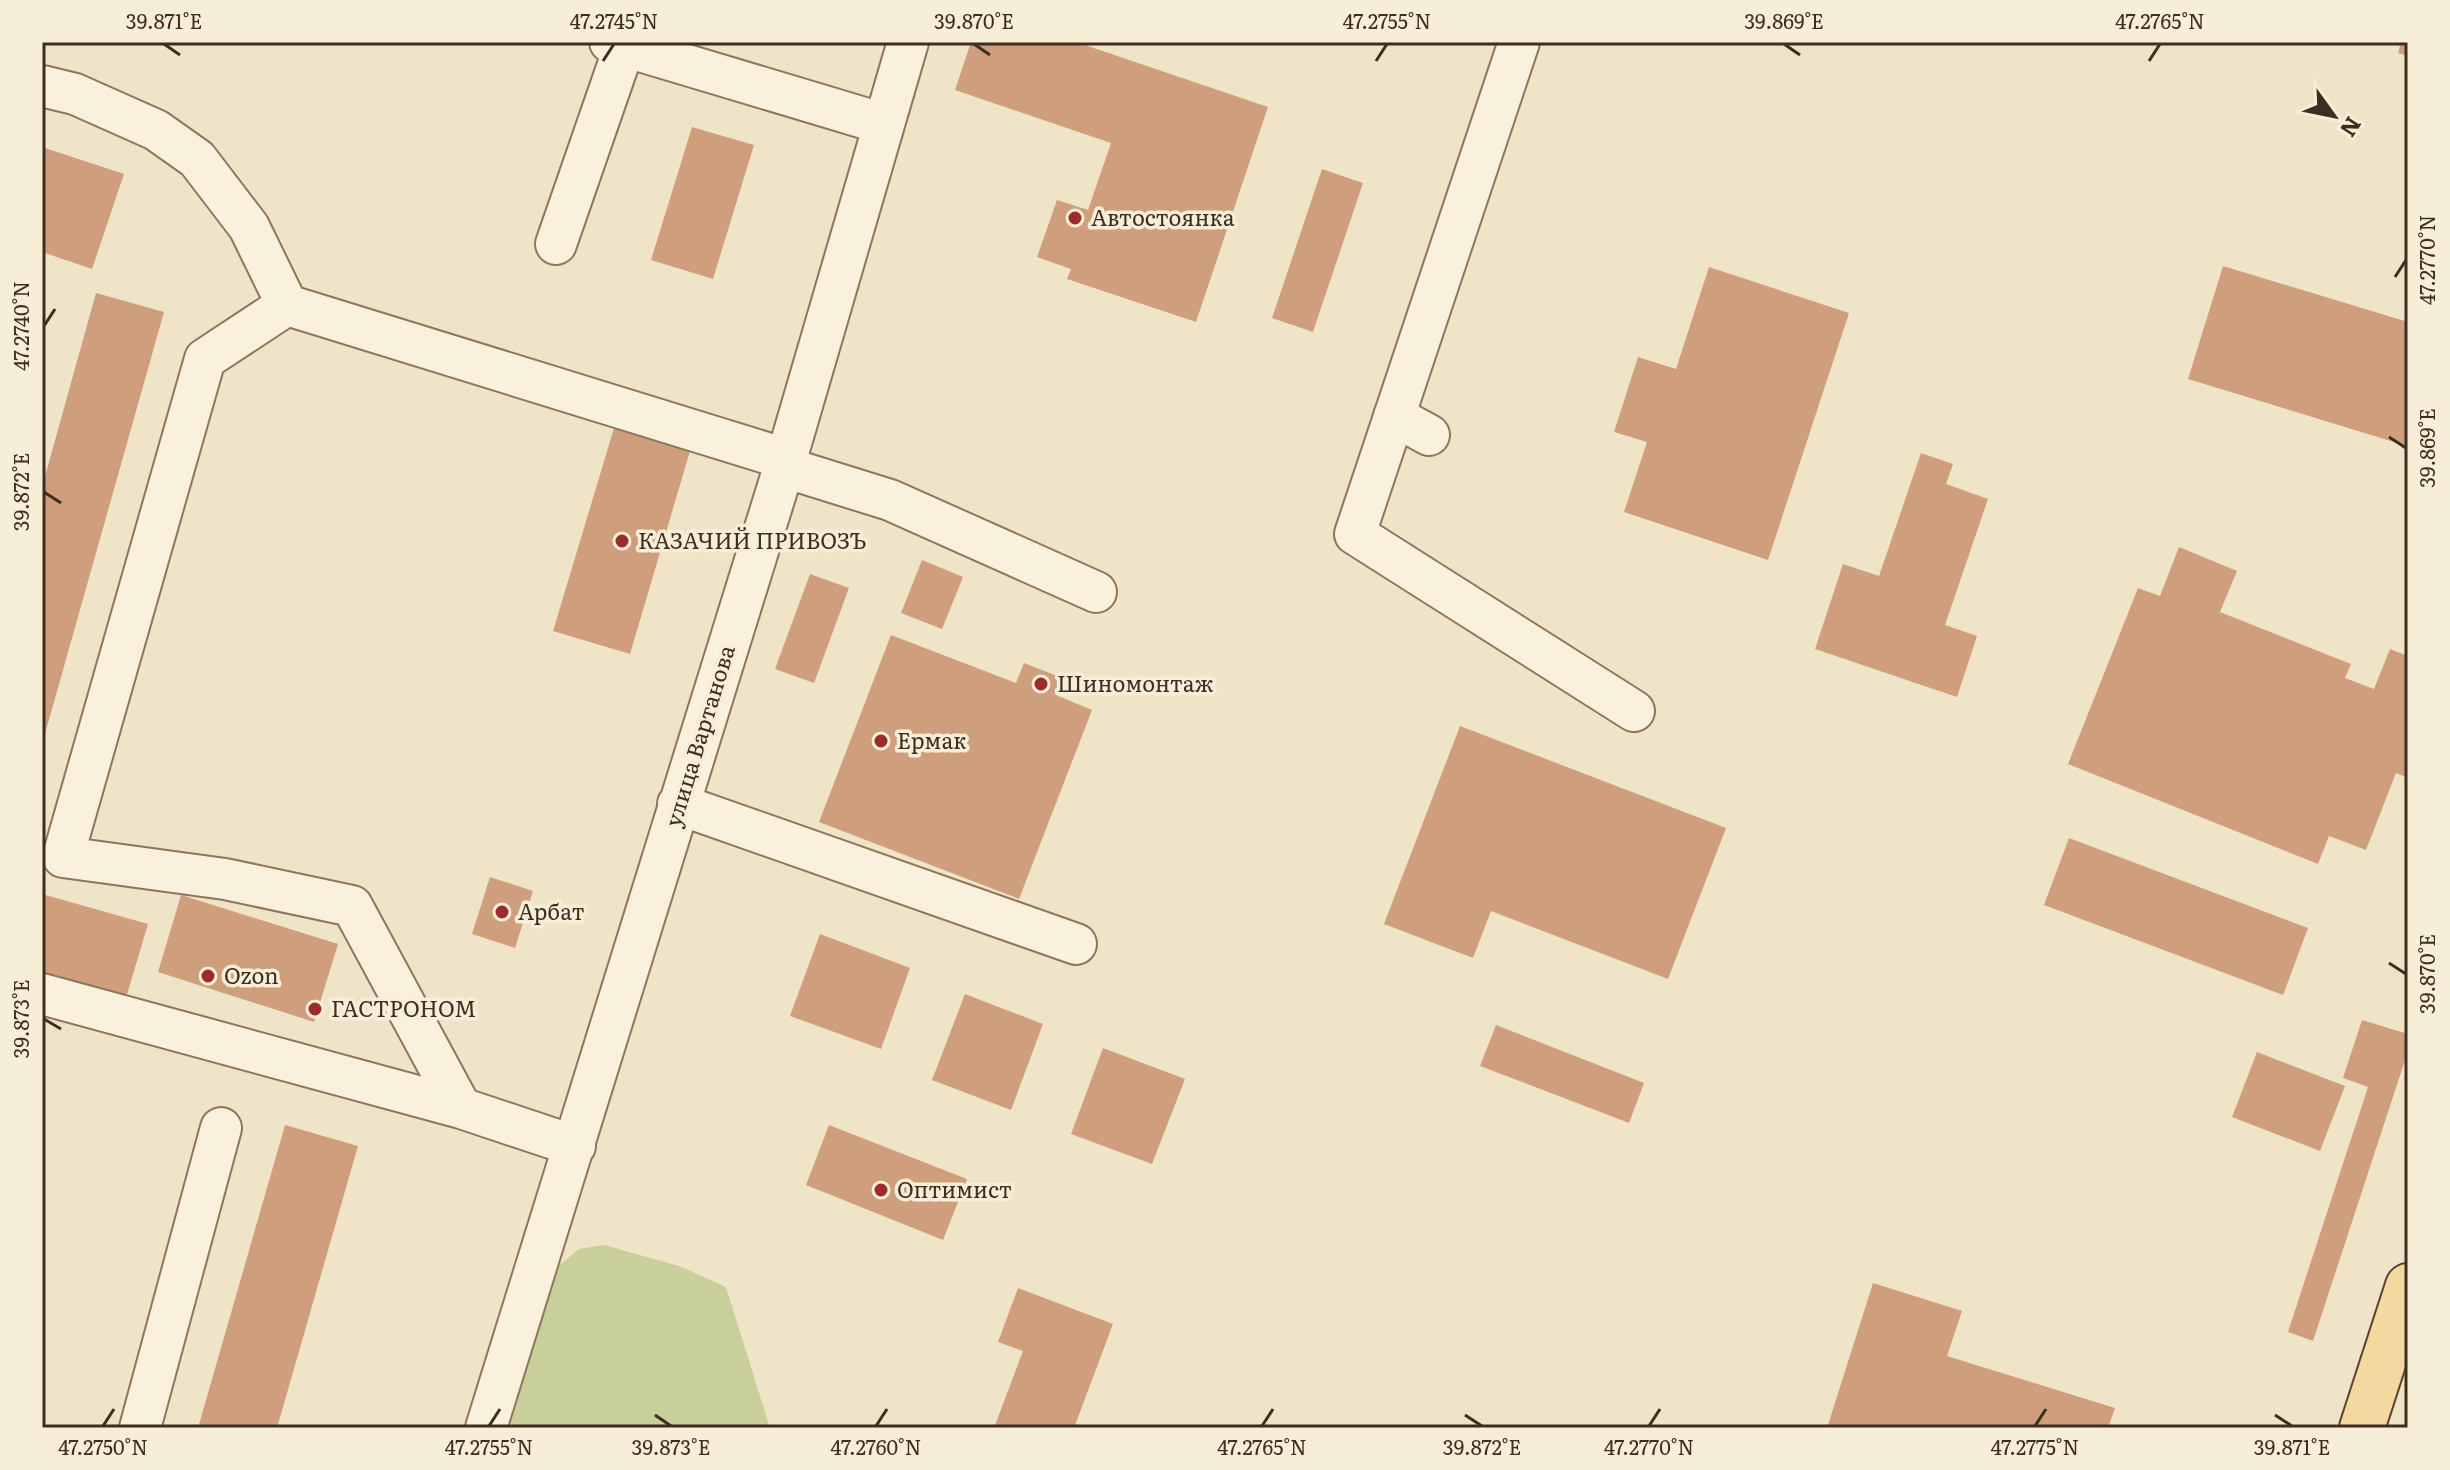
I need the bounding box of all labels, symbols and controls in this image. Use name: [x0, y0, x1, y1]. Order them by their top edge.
text: 39.871°E: [126, 5, 202, 35]
text: 47.2745°N: [570, 5, 658, 35]
text: 39.870°E: [934, 5, 1014, 35]
text: 47.2755°N: [1343, 5, 1431, 35]
text: 39.869°E: [1744, 5, 1824, 35]
text: 47.2765°N: [2115, 5, 2205, 35]
north arrow: [2294, 76, 2374, 156]
text: N: [2333, 111, 2371, 144]
place label: Автостоянка: [1091, 200, 1235, 233]
marker: Автостоянка: [1066, 209, 1084, 227]
text: 47.2770°N: [2411, 215, 2441, 305]
text: 47.2740°N: [5, 281, 35, 371]
text: 39.869°E: [2411, 408, 2441, 488]
text: 39.872°E: [5, 453, 35, 531]
place label: КАЗАЧИЙ ПРИВОЗЪ: [638, 523, 866, 556]
marker: КАЗАЧИЙ ПРИВОЗЪ: [613, 532, 631, 550]
street label: улица Вартанова: [655, 640, 742, 831]
place label: Шиномонтаж: [1057, 666, 1214, 699]
marker: Шиномонтаж: [1032, 675, 1050, 693]
place label: Ермак: [897, 723, 966, 756]
marker: Ермак: [872, 732, 890, 750]
place label: Арбат: [518, 894, 585, 927]
marker: Арбат: [493, 903, 511, 921]
text: 39.870°E: [2411, 934, 2441, 1014]
place label: Ozon: [224, 958, 279, 991]
marker: Ozon: [199, 967, 217, 985]
text: 39.873°E: [5, 980, 35, 1058]
place label: ГАСТРОНОМ: [331, 991, 476, 1024]
marker: ГАСТРОНОМ: [306, 1000, 324, 1018]
place label: Оптимист: [897, 1172, 1012, 1205]
marker: Оптимист: [872, 1181, 890, 1199]
text: 47.2750°N: [58, 1431, 148, 1461]
text: 47.2755°N: [445, 1431, 533, 1461]
text: 39.873°E: [632, 1431, 710, 1461]
text: 47.2760°N: [831, 1431, 921, 1461]
text: 47.2765°N: [1217, 1431, 1307, 1461]
text: 39.872°E: [1443, 1431, 1521, 1461]
text: 47.2770°N: [1604, 1431, 1694, 1461]
text: 47.2775°N: [1991, 1431, 2079, 1461]
text: 39.871°E: [2254, 1431, 2330, 1461]

